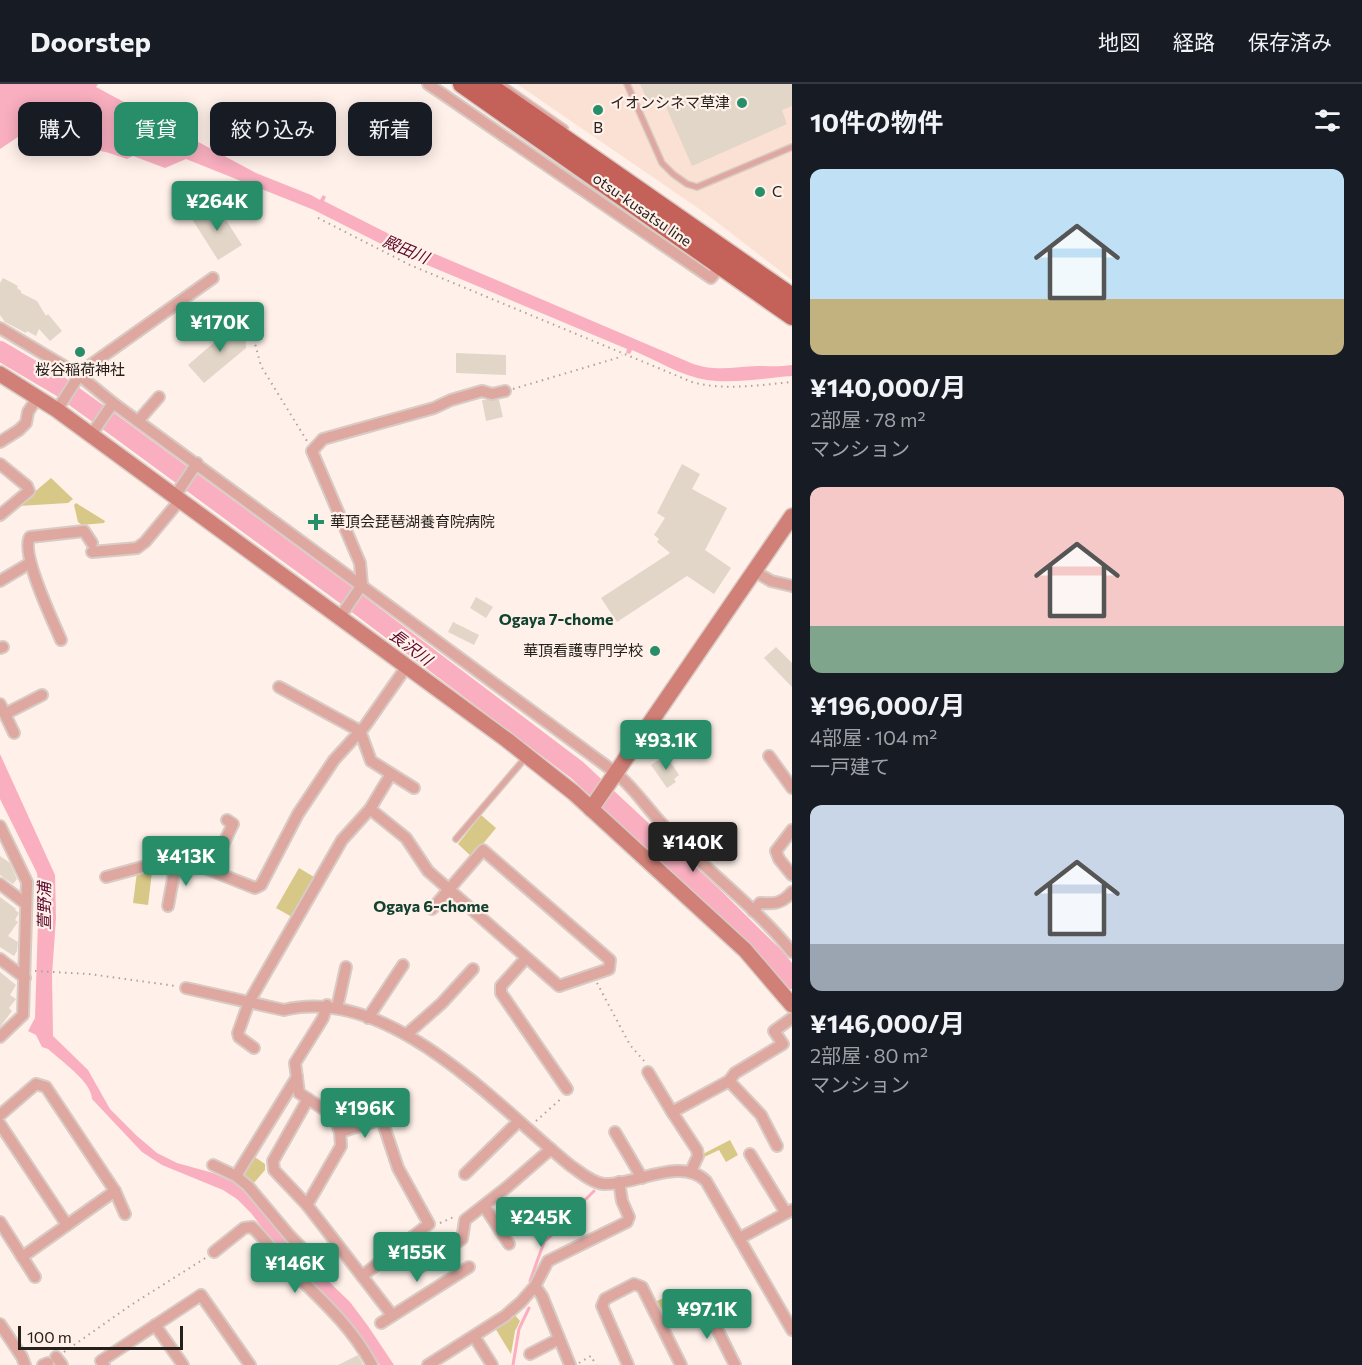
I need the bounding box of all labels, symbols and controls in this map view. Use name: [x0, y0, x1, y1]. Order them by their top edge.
text: Doorstep: [30, 24, 151, 58]
text: 地図: [1098, 29, 1140, 54]
text: 経路: [1173, 29, 1215, 54]
text: 保存済み: [1248, 29, 1332, 54]
place label: イオンシネマ草津: [610, 93, 730, 111]
marker: イオンシネマ草津: [735, 96, 749, 110]
chip: 購入: [18, 102, 102, 156]
chip: 賃貸: [114, 102, 198, 156]
chip: 絞り込み: [210, 102, 336, 156]
chip: 新着: [348, 102, 432, 156]
marker: B: [591, 103, 605, 117]
icon: filters: [1311, 104, 1344, 137]
text: 10件の物件: [810, 106, 943, 137]
place label: B: [593, 118, 603, 136]
street label: otsu-kusatsu line: [590, 169, 695, 250]
pin: ¥264K: [175, 181, 259, 232]
place label: C: [772, 182, 782, 200]
marker: C: [753, 185, 767, 199]
text: ¥264K: [186, 188, 248, 212]
icon: home: [1023, 208, 1131, 316]
water label: 殿田川: [380, 230, 434, 267]
pin: ¥170K: [178, 302, 262, 353]
text: ¥170K: [190, 309, 250, 333]
marker: 桜谷稲荷神社: [73, 345, 87, 359]
place label: 桜谷稲荷神社: [35, 360, 125, 378]
text: ¥140,000/月: [810, 371, 967, 402]
text: 2部屋 · 78 m²: [810, 407, 925, 431]
text: マンション: [810, 436, 910, 460]
place label: 華頂会琵琶湖養育院病院: [330, 512, 495, 530]
marker: 華頂会琵琶湖養育院病院: [307, 513, 325, 531]
icon: home: [1023, 526, 1131, 634]
district label: Ogaya 7-chome: [499, 609, 613, 628]
water label: 長沢川: [386, 625, 438, 670]
place label: 華頂看護専門学校: [523, 641, 643, 659]
marker: 華頂看護専門学校: [648, 644, 662, 658]
text: ¥196,000/月: [810, 689, 965, 720]
pin: ¥93.1K: [617, 720, 715, 771]
text: 4部屋 · 104 m²: [810, 725, 937, 749]
text: ¥93.1K: [634, 727, 698, 751]
text: 一戸建て: [810, 754, 890, 778]
pin: ¥140K: [651, 822, 735, 873]
text: ¥140K: [662, 829, 724, 853]
pin: ¥413K: [144, 836, 228, 887]
text: ¥413K: [156, 843, 216, 867]
icon: home: [1023, 844, 1131, 952]
water label: 萱野浦: [34, 879, 53, 930]
district label: Ogaya 6-chome: [373, 896, 489, 915]
text: ¥146,000/月: [810, 1007, 965, 1038]
text: 2部屋 · 80 m²: [810, 1043, 928, 1067]
text: マンション: [810, 1072, 910, 1096]
pin: ¥196K: [323, 1088, 407, 1139]
text: ¥196K: [335, 1095, 395, 1119]
pin: ¥245K: [499, 1197, 583, 1248]
text: ¥245K: [510, 1204, 572, 1228]
pin: ¥155K: [375, 1232, 459, 1283]
text: ¥155K: [387, 1239, 447, 1263]
pin: ¥146K: [253, 1243, 337, 1294]
text: ¥146K: [265, 1250, 325, 1274]
pin: ¥97.1K: [658, 1289, 756, 1340]
text: ¥97.1K: [676, 1296, 738, 1320]
scale bar: [18, 1323, 183, 1350]
text: 100 m: [27, 1327, 72, 1346]

